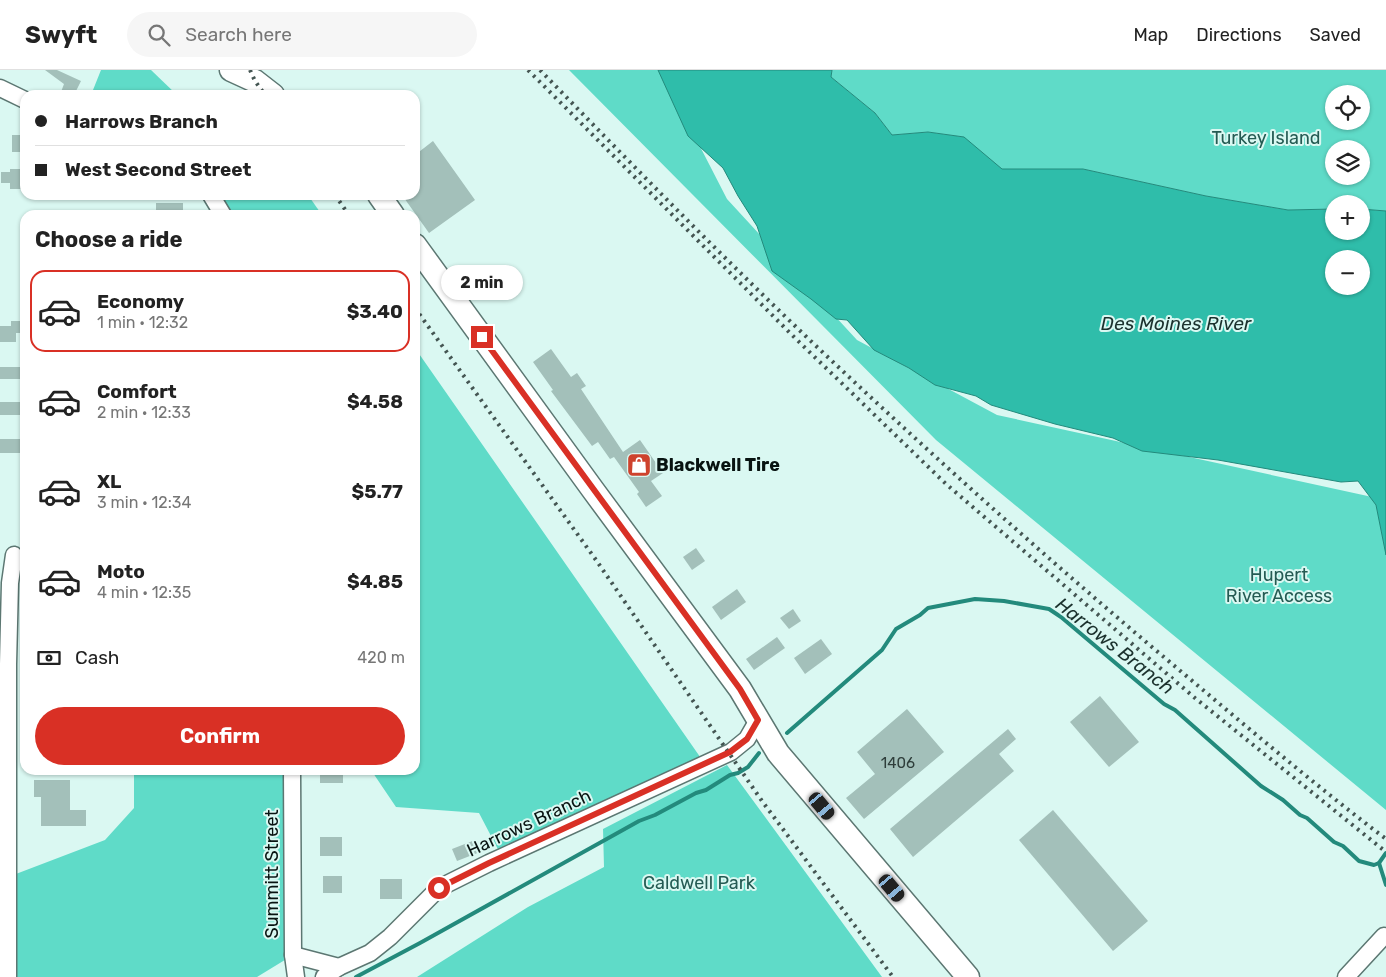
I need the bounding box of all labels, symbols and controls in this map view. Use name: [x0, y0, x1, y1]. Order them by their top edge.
search box: [127, 12, 477, 57]
text: Swyft: [25, 21, 97, 49]
icon: search: [145, 21, 173, 49]
text: Search here: [185, 23, 292, 46]
text: Map: [1133, 24, 1168, 46]
text: Directions: [1196, 24, 1282, 46]
text: Saved: [1310, 24, 1361, 46]
map controls: [1325, 85, 1370, 295]
button: locate: [1325, 85, 1370, 130]
text: Harrows Branch: [65, 110, 218, 133]
park label: Turkey Island: [1211, 127, 1321, 149]
button: layers: [1325, 140, 1370, 185]
text: West Second Street: [65, 158, 252, 181]
button: +: [1325, 195, 1370, 240]
text: Choose a ride: [35, 226, 182, 253]
button: −: [1325, 250, 1370, 295]
callout: 2 min: [441, 264, 523, 300]
text: 2 min: [460, 273, 504, 292]
icon: car: [37, 289, 82, 334]
text: Economy: [97, 290, 184, 313]
text: $3.40: [347, 300, 403, 323]
water label: Des Moines River: [1101, 312, 1252, 335]
text: 1 min · 12:32: [97, 313, 188, 332]
route end: [471, 326, 493, 348]
icon: car: [37, 379, 82, 424]
text: Comfort: [97, 380, 177, 403]
text: $4.58: [347, 390, 403, 413]
text: 2 min · 12:33: [97, 403, 191, 422]
shop icon: Blackwell Tire: [626, 452, 652, 478]
place label: Blackwell Tire: [656, 454, 780, 476]
icon: car: [37, 469, 82, 514]
text: XL: [97, 470, 121, 493]
text: $5.77: [352, 480, 403, 503]
text: 3 min · 12:34: [97, 493, 191, 512]
icon: car: [37, 559, 82, 604]
text: Moto: [97, 560, 145, 583]
park label: Hupert River Access: [1226, 564, 1332, 607]
text: $4.85: [347, 570, 403, 593]
text: 4 min · 12:35: [97, 583, 191, 602]
water label: Harrows Branch: [1051, 593, 1179, 699]
icon: cash: [35, 644, 63, 672]
text: Cash: [75, 646, 119, 669]
text: 420 m: [357, 648, 405, 667]
button: Confirm: [35, 707, 405, 765]
house number: 1406: [881, 754, 915, 772]
street label: Harrows Branch: [463, 785, 595, 861]
car: [806, 790, 837, 822]
street label: Summitt Street: [261, 810, 283, 938]
park label: Caldwell Park: [643, 872, 756, 894]
car: [876, 872, 907, 904]
route start: [428, 877, 450, 899]

